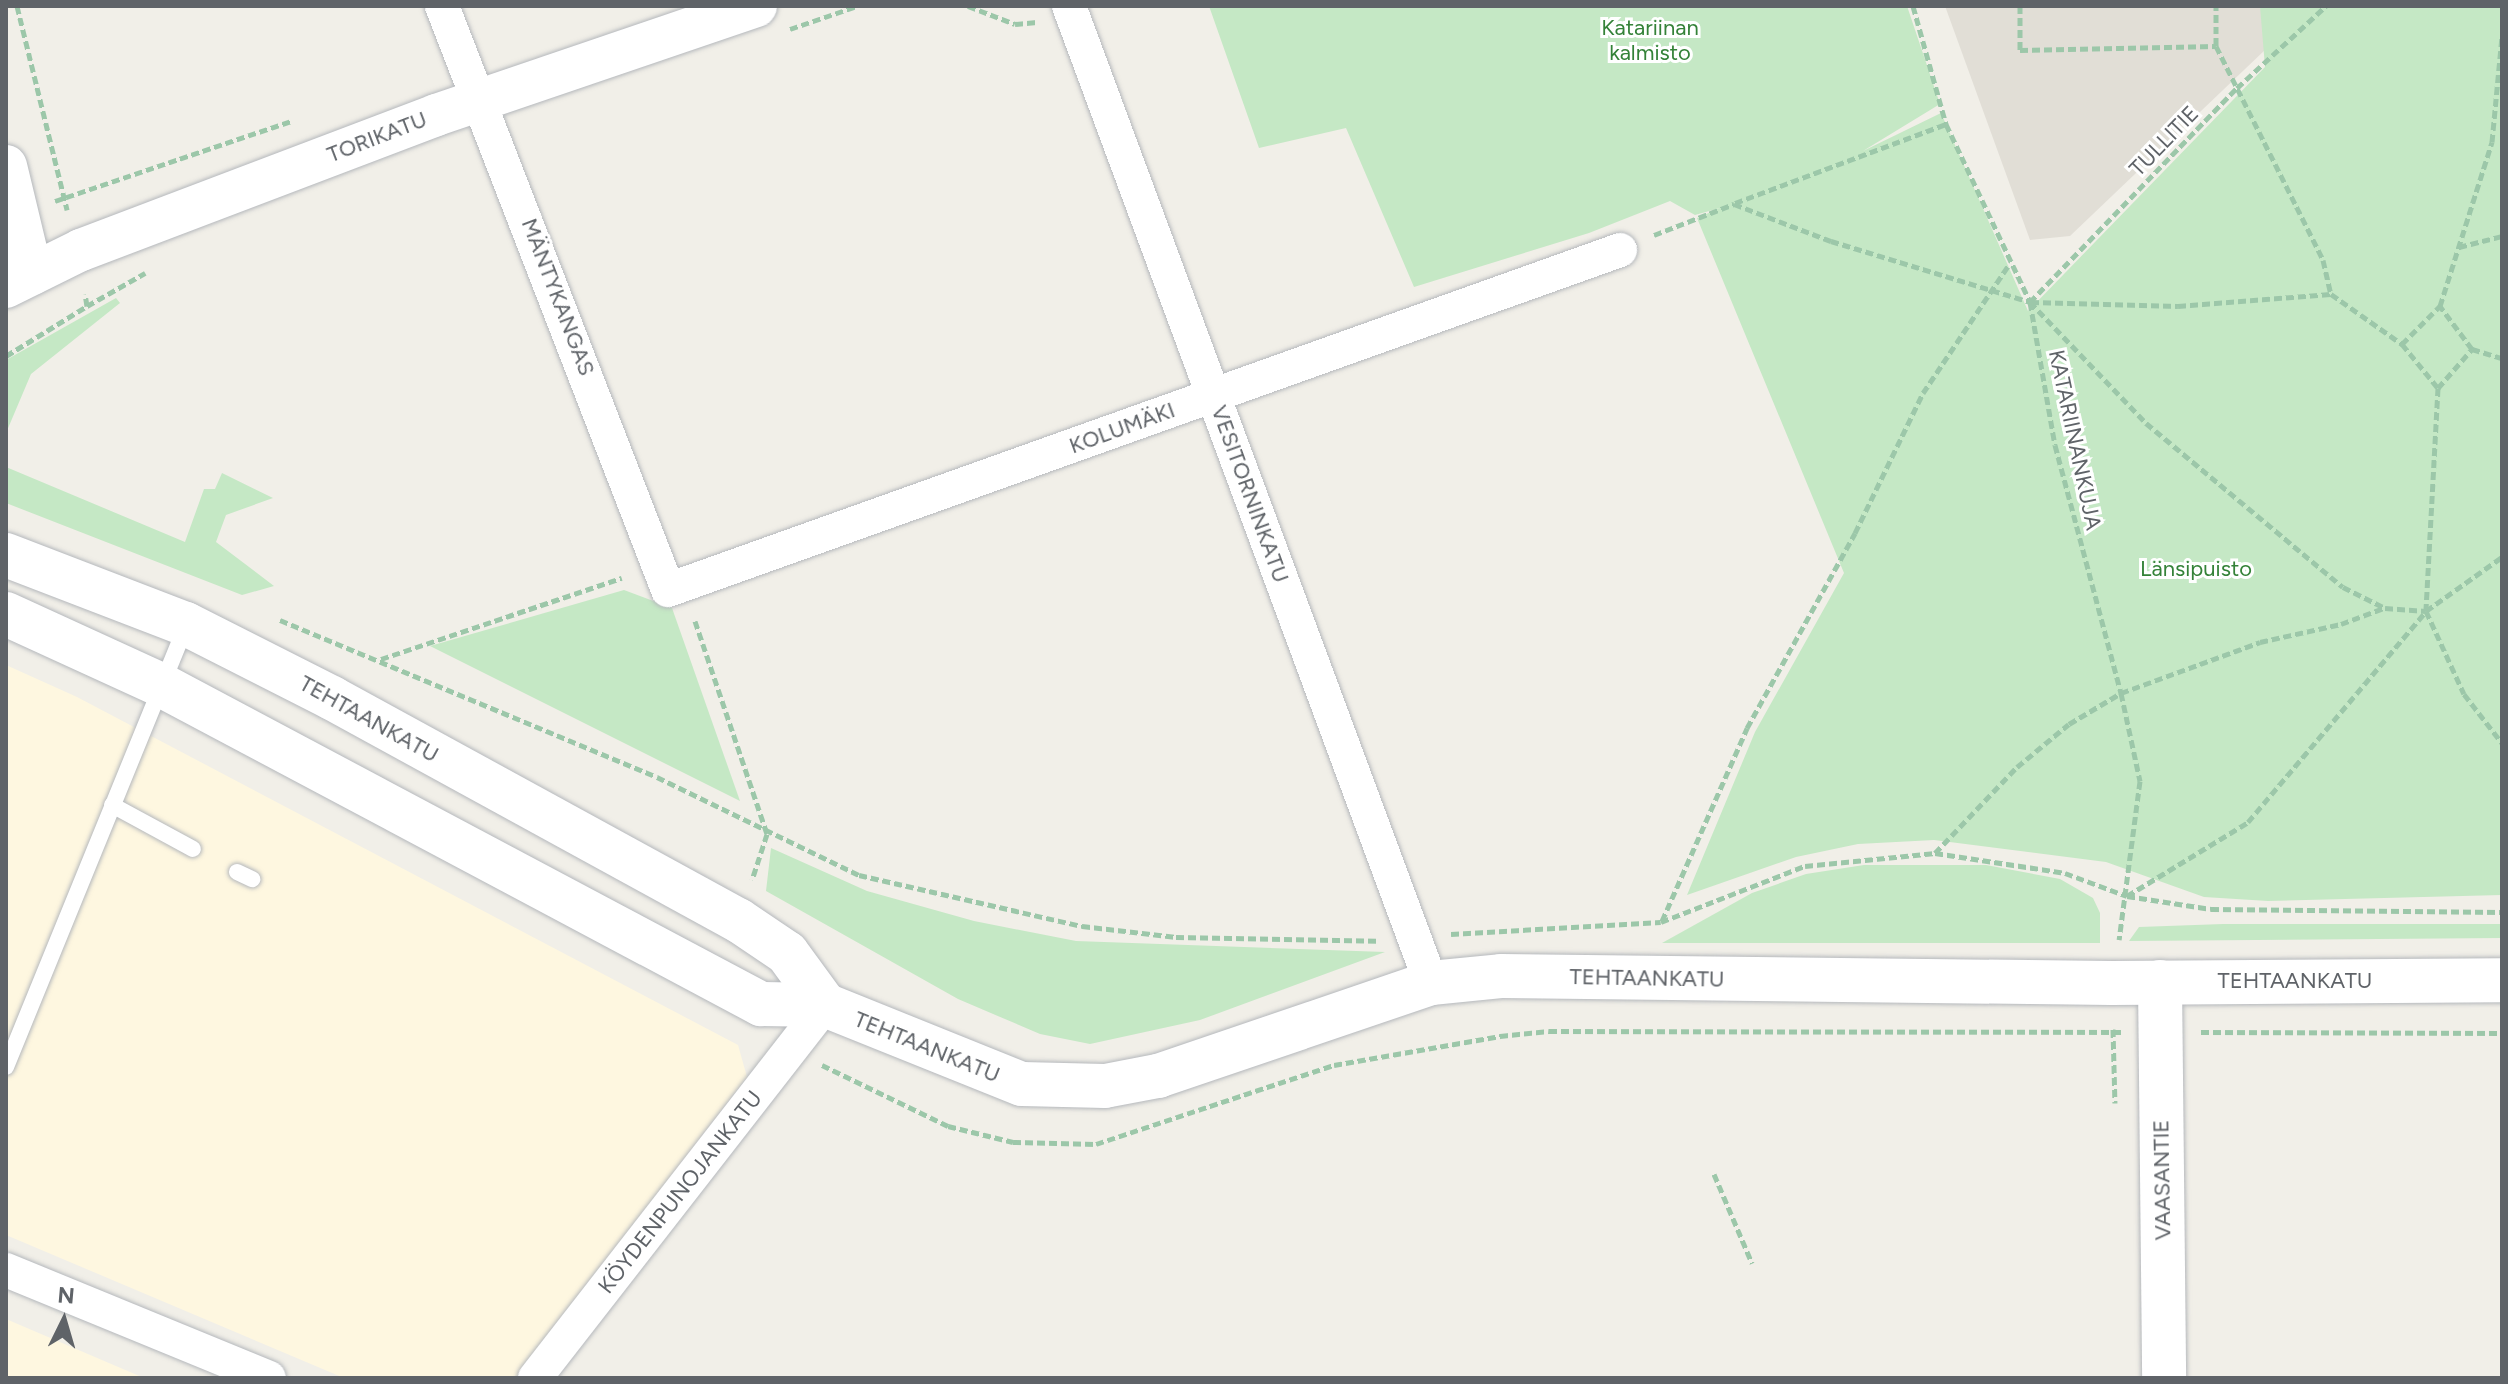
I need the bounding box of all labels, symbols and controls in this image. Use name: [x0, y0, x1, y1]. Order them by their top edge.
park label: Katariinan kalmisto: [1601, 14, 1699, 66]
street label: TULLITIE: [2124, 100, 2204, 182]
street label: TORIKATU: [323, 106, 431, 168]
street label: MÄNTYKANGAS: [516, 215, 600, 379]
street label: KATARIINANKUJA: [2043, 348, 2107, 532]
street label: KOLUMÄKI: [1066, 397, 1178, 459]
street label: VESITORNINKATU: [1206, 402, 1294, 586]
park label: Länsipuisto: [2140, 556, 2252, 582]
street label: TEHTAANKATU: [295, 670, 443, 768]
street label: TEHTAANKATU: [1569, 963, 1725, 993]
street label: TEHTAANKATU: [2218, 968, 2372, 994]
street label: TEHTAANKATU: [850, 1006, 1004, 1088]
street label: KÖYDENPUNOJANKATU: [593, 1085, 767, 1299]
street label: VAASANTIE: [2148, 1119, 2176, 1241]
north arrow: [24, 1280, 104, 1360]
text: N: [56, 1281, 76, 1310]

